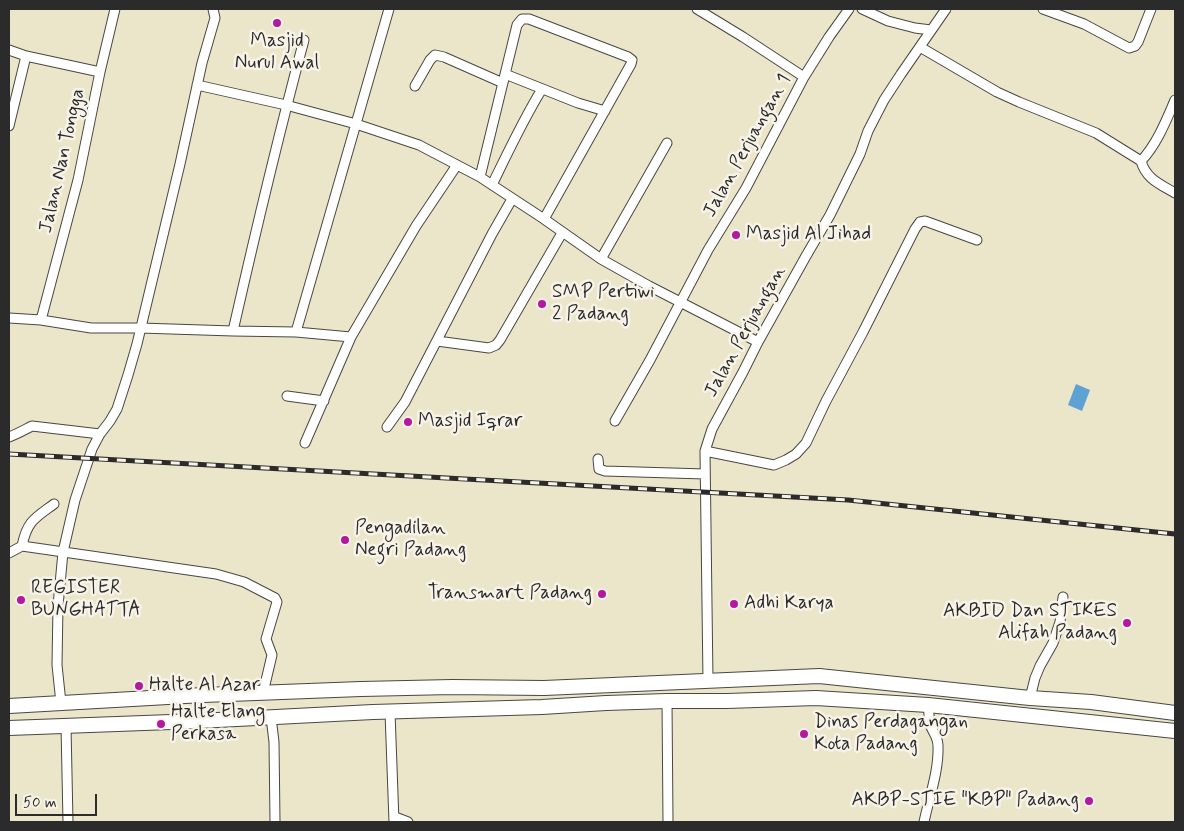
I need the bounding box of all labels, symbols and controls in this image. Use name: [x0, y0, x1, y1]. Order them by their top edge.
marker: Masjid Nurul Awal: [271, 17, 283, 29]
place label: Masjid Nurul Awal: [235, 31, 319, 75]
street label: Jalan Perjuangan 1: [699, 70, 797, 222]
street label: Jalan Nan Tongga: [35, 87, 91, 235]
place label: Masjid Al Jihad: [746, 224, 871, 246]
marker: Masjid Al Jihad: [730, 229, 742, 241]
street label: Jalan Perjuangan: [701, 262, 791, 402]
place label: SMP Pertiwi 2 Padang: [552, 282, 654, 326]
marker: SMP Pertiwi 2 Padang: [536, 298, 548, 310]
place label: Masjid Iqrar: [418, 411, 522, 433]
marker: Masjid Iqrar: [402, 416, 414, 428]
place label: Pengadilan Negri Padang: [355, 518, 466, 562]
marker: Pengadilan Negri Padang: [339, 534, 351, 546]
place label: REGISTER BUNGHATTA: [31, 578, 141, 622]
place label: Transmart Padang: [428, 583, 592, 605]
marker: Transmart Padang: [596, 588, 608, 600]
place label: Adhi Karya: [744, 593, 834, 615]
marker: REGISTER BUNGHATTA: [15, 594, 27, 606]
marker: Adhi Karya: [728, 598, 740, 610]
place label: AKBID Dan STIKES Alifah Padang: [943, 601, 1117, 645]
marker: AKBID Dan STIKES Alifah Padang: [1121, 617, 1133, 629]
place label: Halte Al Azar: [149, 675, 260, 697]
marker: Halte Al Azar: [133, 680, 145, 692]
place label: Halte Elang Perkasa: [171, 702, 265, 746]
place label: Dinas Perdagangan Kota Padang: [814, 712, 968, 756]
marker: Halte Elang Perkasa: [155, 718, 167, 730]
marker: Dinas Perdagangan Kota Padang: [798, 728, 810, 740]
scale bar: [18, 784, 100, 816]
place label: AKBP-STIE "KBP" Padang: [852, 790, 1079, 812]
text: 50 m: [23, 793, 57, 813]
marker: AKBP-STIE "KBP" Padang: [1083, 795, 1095, 807]

